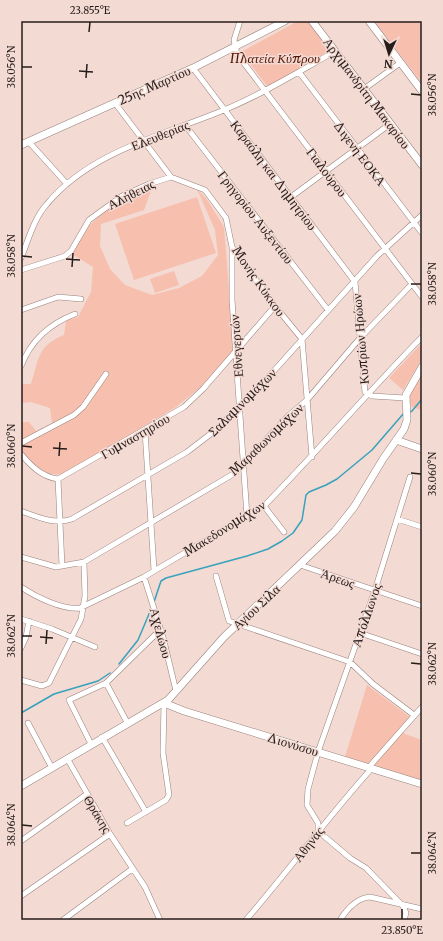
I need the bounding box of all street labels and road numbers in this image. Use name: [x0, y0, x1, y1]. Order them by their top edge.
street label: Αρχιμανδρίτη Μακαρίου: [319, 34, 414, 152]
street label: 25ης Μαρτίου: [115, 62, 193, 109]
street label: Ελευθερίας: [129, 116, 192, 155]
street label: Καραόλη και Δημητρίου: [227, 117, 321, 234]
street label: Διγενή ΕΟΚΑ: [330, 117, 390, 190]
street label: Γιαλούρου: [303, 144, 351, 200]
street label: Γρηγορίου Αυξεντίου: [214, 167, 297, 267]
street label: Αλήθειας: [105, 175, 159, 214]
street label: Μονής Κύκκου: [228, 243, 289, 320]
street label: Κυπρίων Ηρώων: [348, 293, 373, 385]
street label: Εθνεγερτών: [226, 314, 247, 378]
street label: Σαλαμινομάχων: [205, 364, 280, 440]
street label: Μαραθωνομάχων: [225, 399, 307, 479]
street label: Γυμναστηρίου: [98, 410, 173, 463]
street label: Μακεδονομάχων: [180, 496, 269, 560]
street label: Άρεως: [319, 565, 358, 592]
street label: Απόλλωνος: [348, 580, 386, 649]
street label: Αγίου Σίλα: [229, 581, 284, 634]
street label: Αχελώου: [146, 606, 175, 660]
street label: Διονύσου: [265, 729, 321, 760]
street label: Θράκης: [80, 792, 116, 837]
street label: Αθηνάς: [289, 823, 328, 865]

